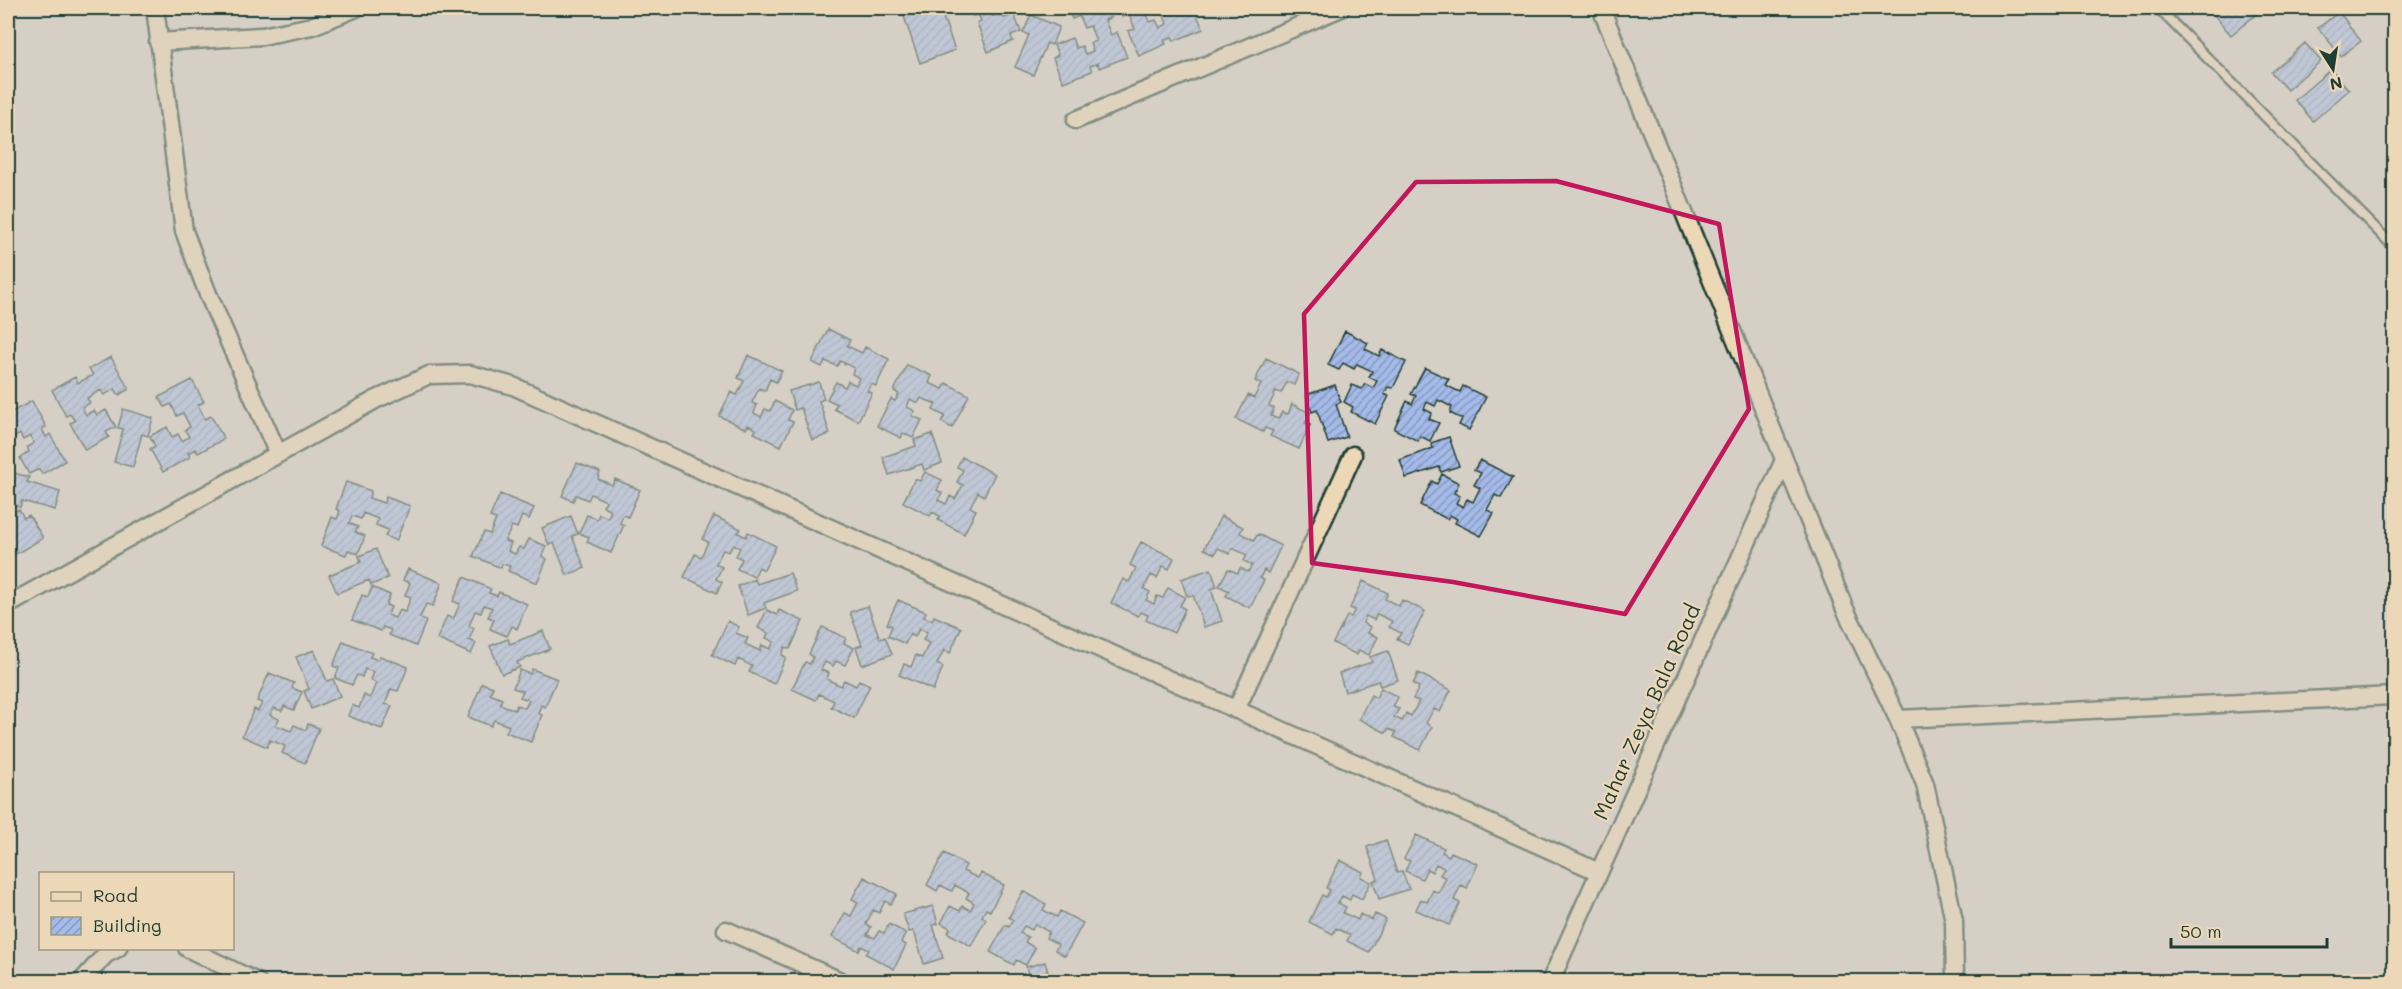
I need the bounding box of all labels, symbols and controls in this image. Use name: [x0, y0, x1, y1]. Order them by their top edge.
north arrow: [2303, 39, 2363, 99]
text: N: [2328, 73, 2344, 96]
street label: Mahar Zeya Bala Road: [1586, 599, 1705, 824]
legend: [39, 872, 234, 950]
text: Road: [93, 883, 138, 907]
scale bar: [2171, 911, 2327, 949]
text: Building: [93, 913, 161, 937]
text: 50 m: [2180, 919, 2222, 943]

